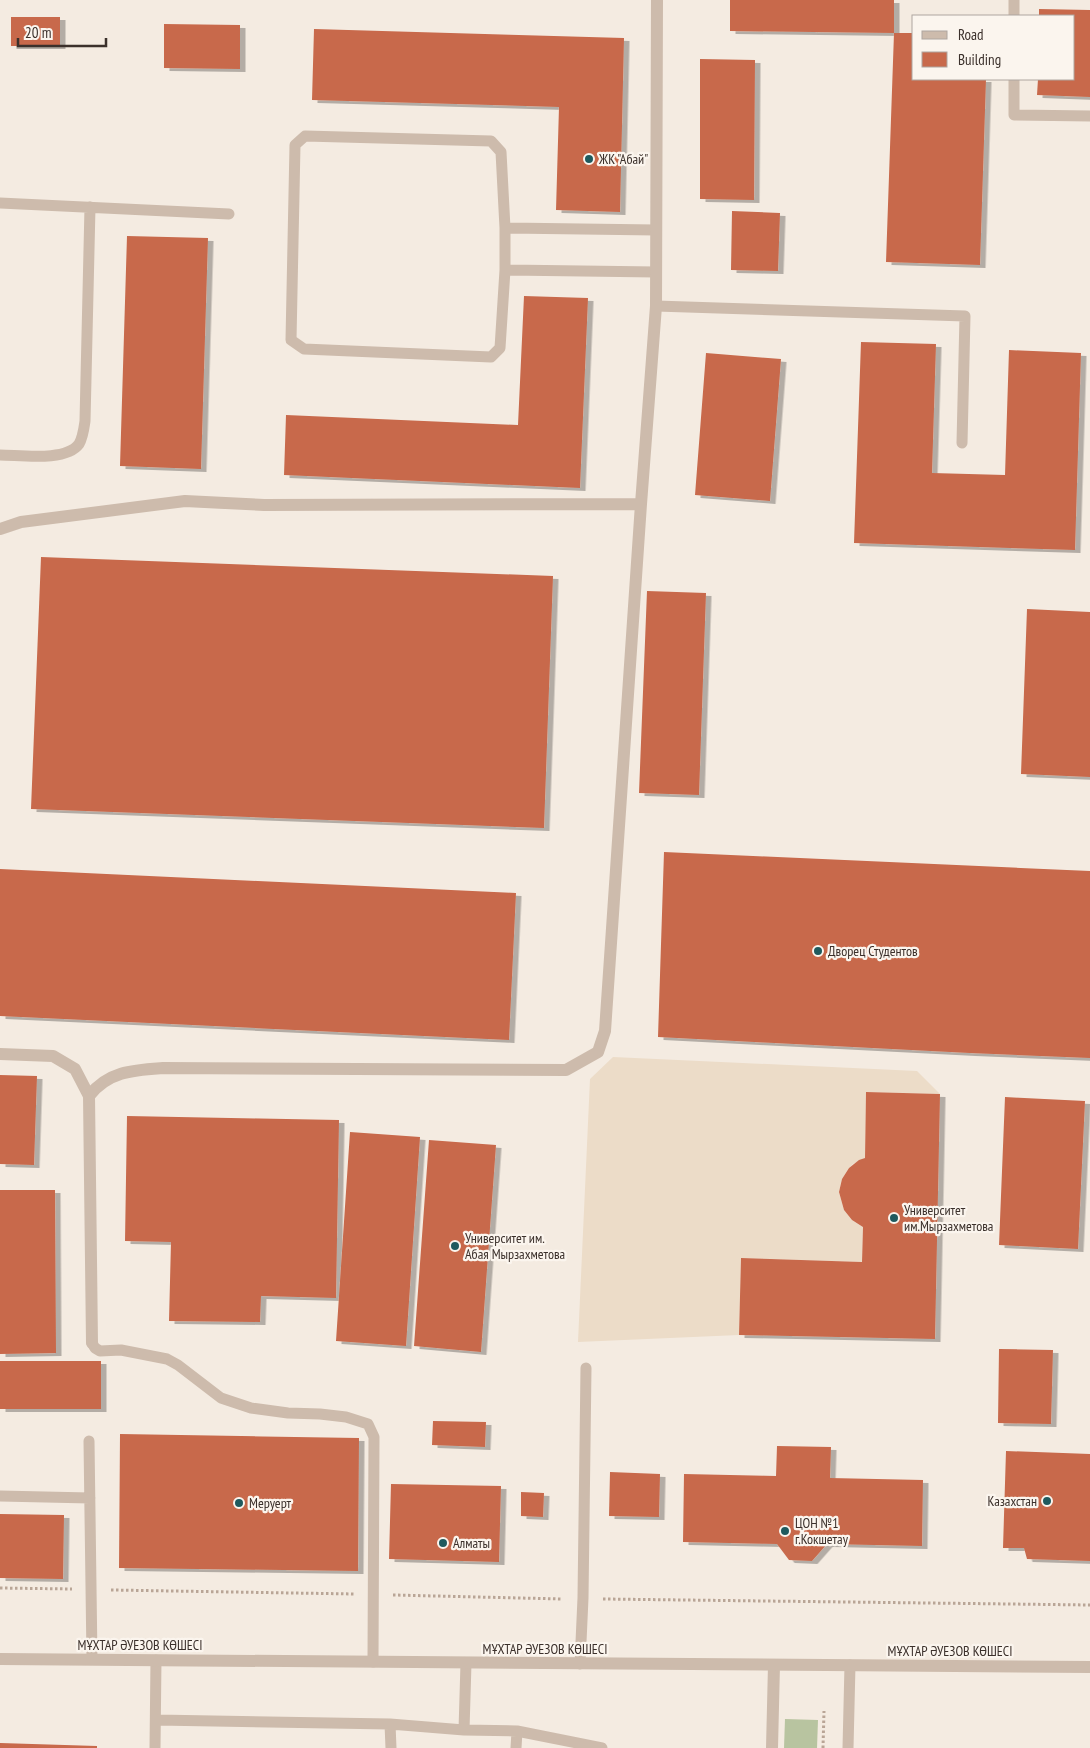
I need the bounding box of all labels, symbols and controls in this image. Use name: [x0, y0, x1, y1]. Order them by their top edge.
scale bar: [18, 15, 105, 47]
legend: [912, 15, 1075, 80]
text: 20 m: [25, 23, 51, 42]
text: Road: [958, 25, 984, 44]
text: Building: [958, 50, 1001, 69]
place label: ЖК "Абай": [598, 150, 648, 168]
marker: ЖК "Абай": [583, 153, 595, 165]
place label: Дворец Студентов: [828, 942, 918, 960]
marker: Дворец Студентов: [812, 945, 824, 957]
place label: Университет им.Мырзахметова: [904, 1201, 993, 1235]
marker: Университет им.Мырзахметова: [888, 1212, 900, 1224]
place label: Университет им. Абая Мырзахметова: [465, 1229, 565, 1263]
marker: Университет им. Абая Мырзахметова: [449, 1240, 461, 1252]
place label: Казахстан: [987, 1492, 1037, 1510]
place label: Меруерт: [249, 1494, 292, 1512]
marker: Казахстан: [1041, 1495, 1053, 1507]
marker: Меруерт: [233, 1497, 245, 1509]
place label: ЦОН №1 г.Кокшетау: [795, 1514, 849, 1548]
marker: ЦОН №1 г.Кокшетау: [779, 1525, 791, 1537]
place label: Алматы: [453, 1534, 490, 1552]
marker: Алматы: [437, 1537, 449, 1549]
street label: МҰХТАР ӘУЕЗОВ КӨШЕСІ: [77, 1636, 203, 1654]
street label: МҰХТАР ӘУЕЗОВ КӨШЕСІ: [482, 1640, 608, 1658]
street label: МҰХТАР ӘУЕЗОВ КӨШЕСІ: [887, 1642, 1013, 1660]

